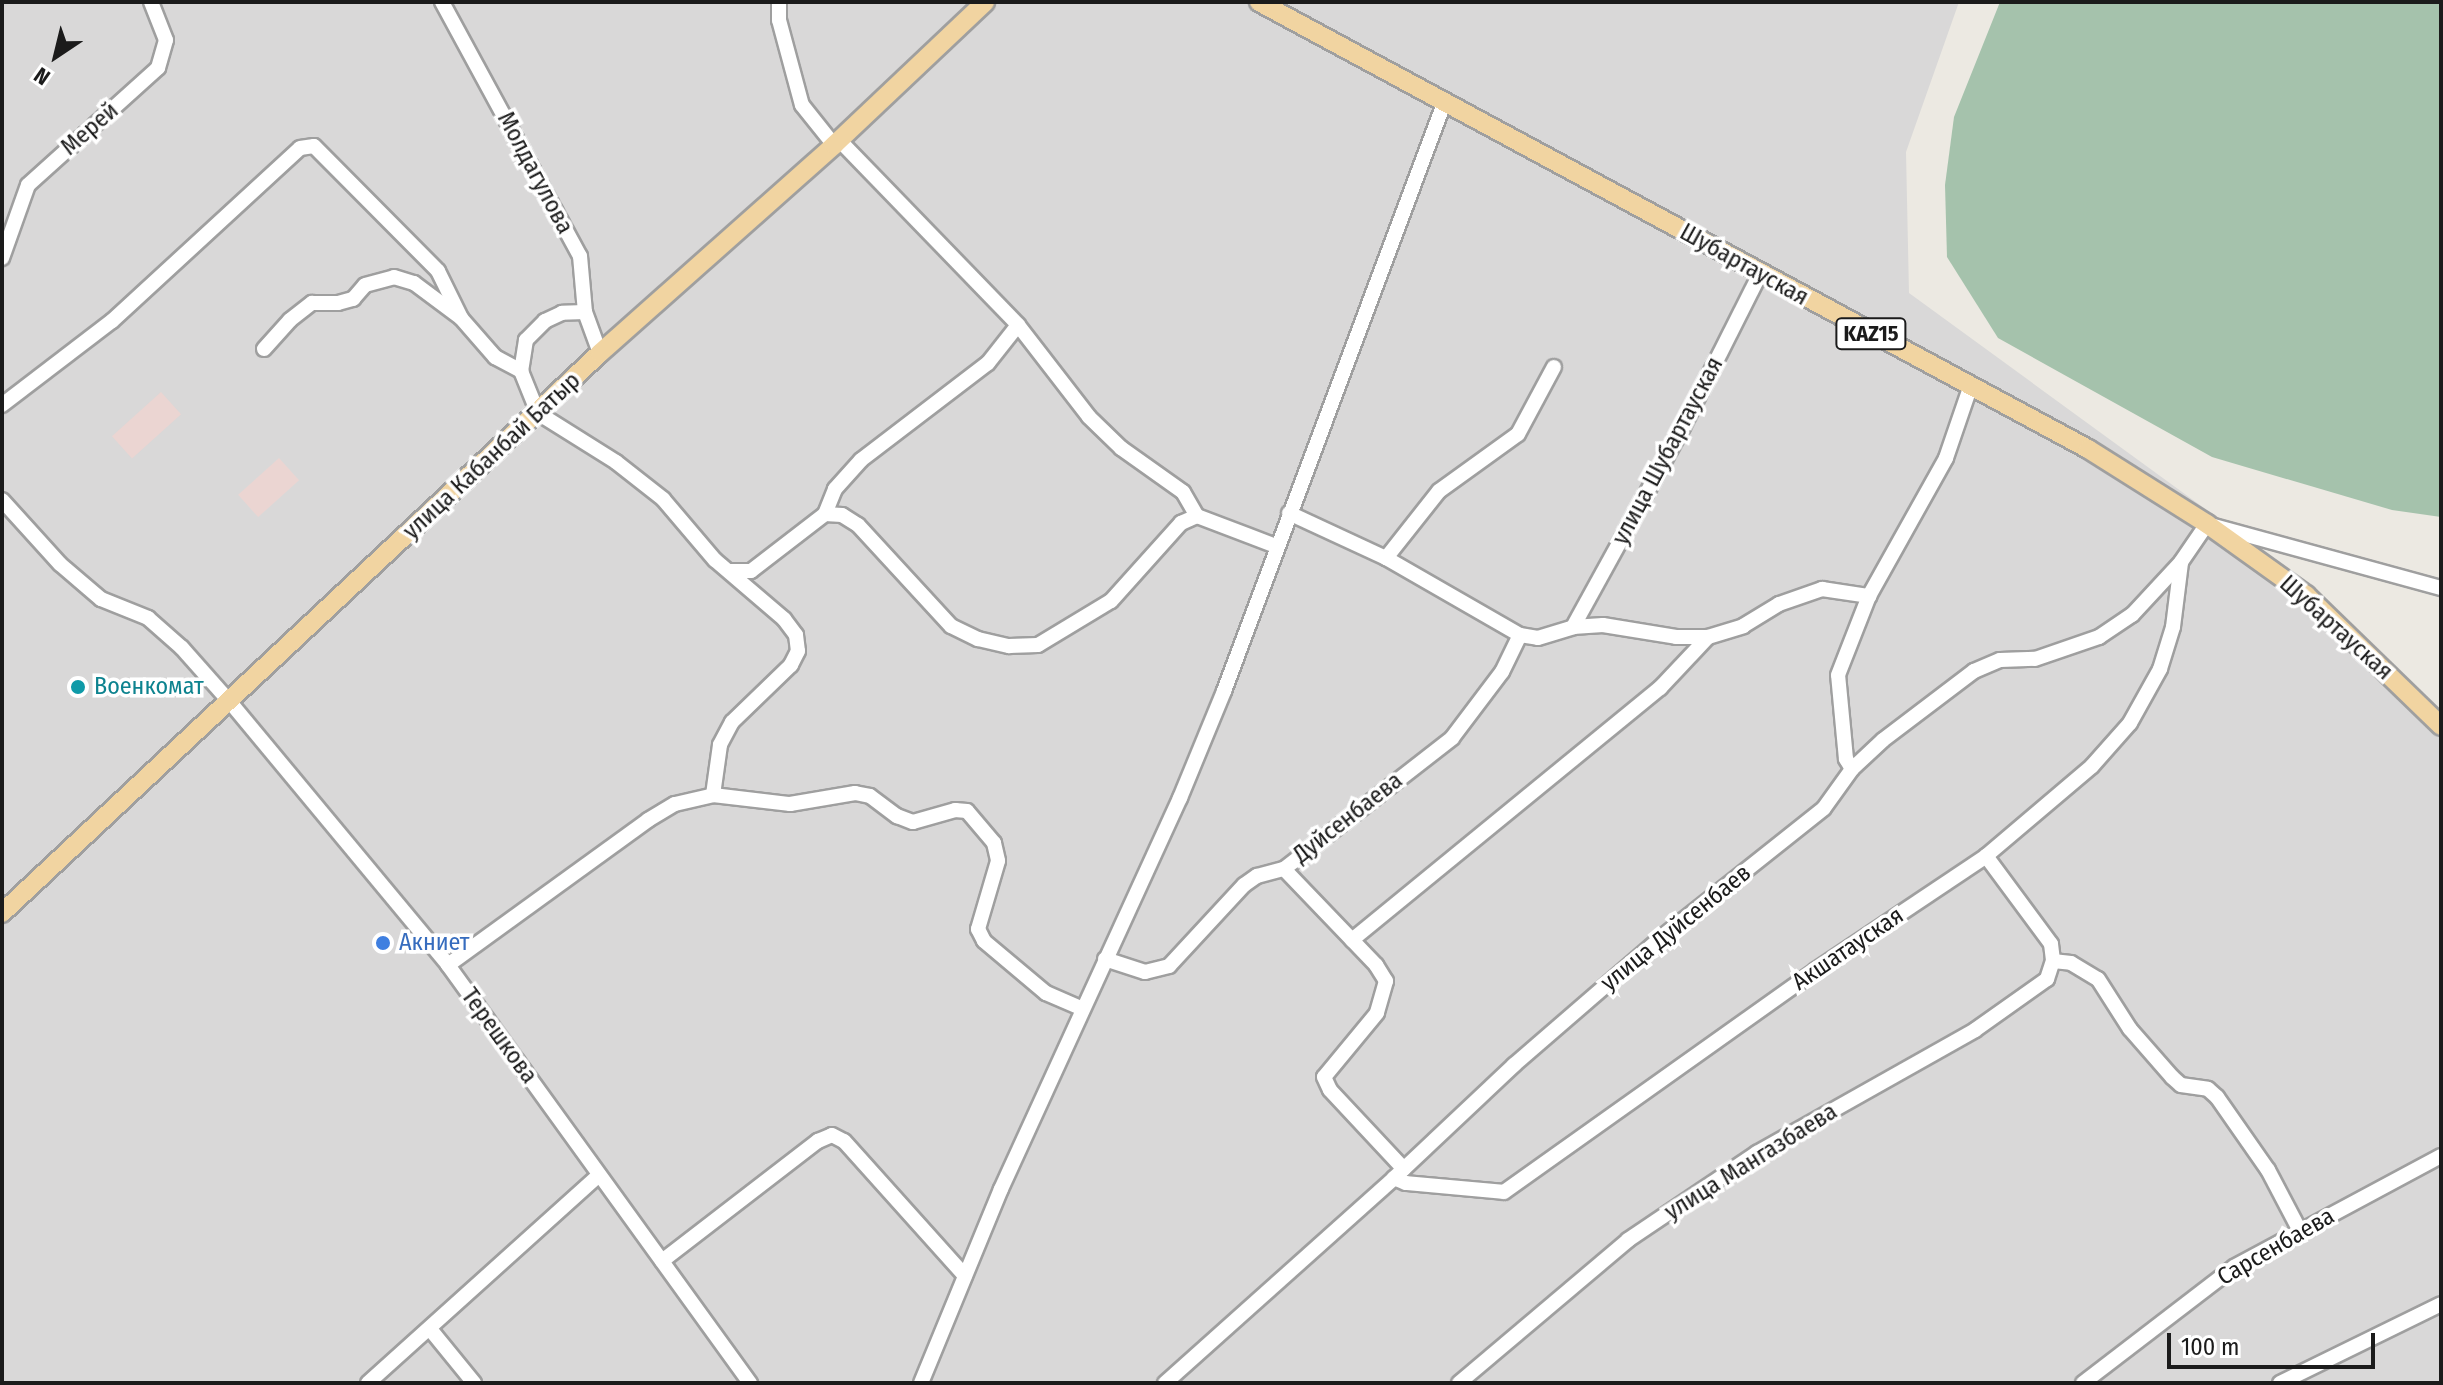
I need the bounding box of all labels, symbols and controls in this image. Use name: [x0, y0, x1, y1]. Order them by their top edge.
north arrow: [16, 16, 96, 96]
text: N: [29, 61, 55, 91]
street label: Мерей: [55, 96, 125, 162]
street label: Молдагулова: [491, 107, 579, 239]
street label: Шубартауская: [1675, 218, 1813, 312]
road number: KAZ15: [1835, 316, 1907, 352]
street label: улица Шубартауская: [1606, 352, 1730, 550]
street label: улица Кабанбай Батыр: [397, 366, 587, 546]
street label: Шубартауская: [2273, 570, 2399, 686]
place label: Военкомат: [94, 673, 204, 701]
marker: Военкомат: [69, 678, 87, 696]
street label: Дуйсенбаева: [1288, 766, 1408, 870]
street label: улица Дуйсенбаев: [1595, 859, 1757, 997]
street label: Акшатауская: [1787, 901, 1909, 997]
place label: Акниет: [399, 929, 470, 957]
marker: Акниет: [374, 934, 392, 952]
street label: Терешкова: [455, 983, 543, 1089]
street label: улица Мангазбаева: [1660, 1097, 1842, 1227]
street label: Сарсенбаева: [2212, 1202, 2340, 1292]
scale bar: [2171, 1317, 2379, 1367]
text: 100 m: [2181, 1333, 2239, 1361]

